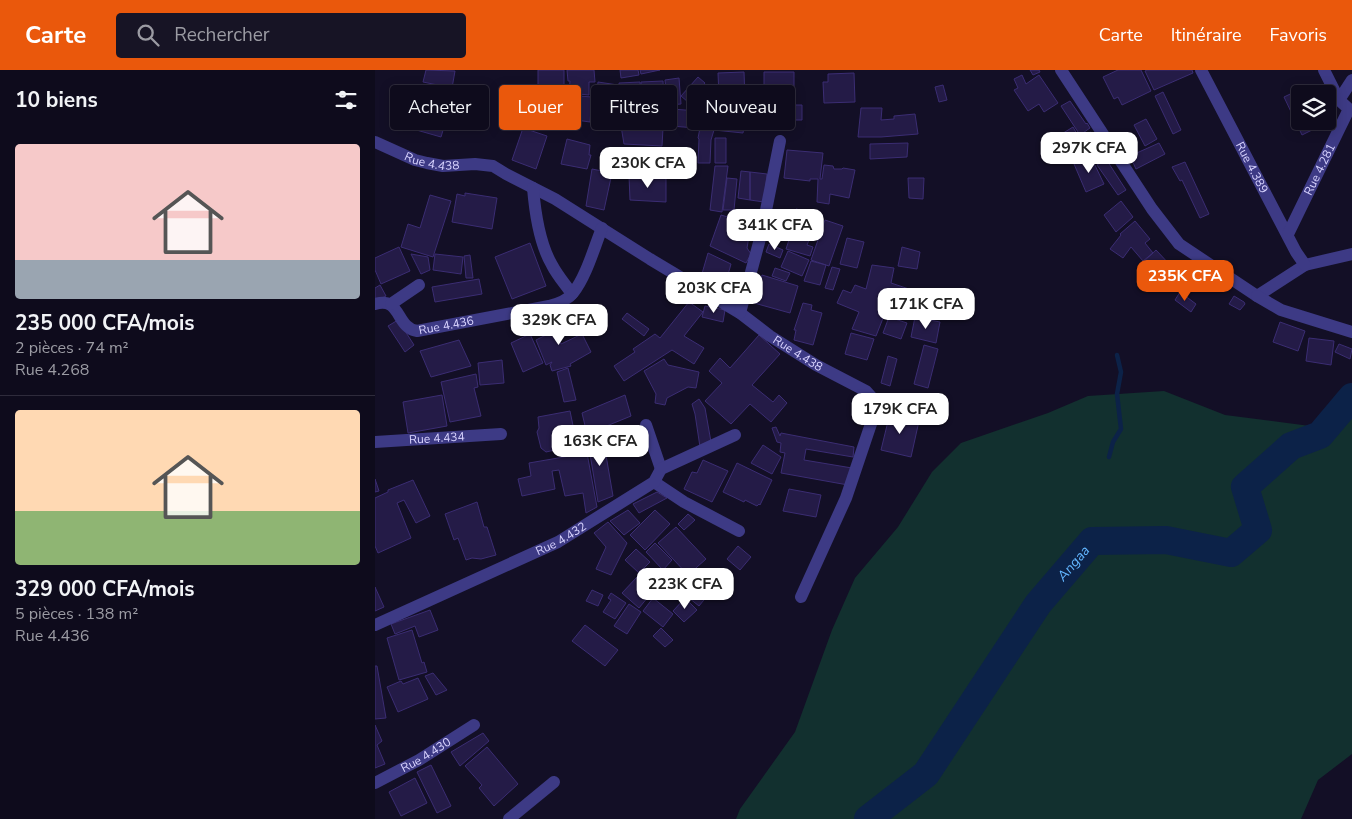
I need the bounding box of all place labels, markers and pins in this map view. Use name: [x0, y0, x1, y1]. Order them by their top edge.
pin: 297K CFA: [1037, 132, 1141, 174]
pin: 230K CFA: [596, 146, 700, 189]
pin: 341K CFA: [723, 208, 827, 251]
pin: 235K CFA: [1133, 260, 1237, 302]
pin: 203K CFA: [662, 272, 766, 314]
pin: 171K CFA: [874, 288, 978, 330]
pin: 329K CFA: [507, 304, 611, 346]
pin: 179K CFA: [848, 392, 952, 435]
pin: 163K CFA: [548, 424, 652, 467]
pin: 223K CFA: [633, 568, 737, 610]

